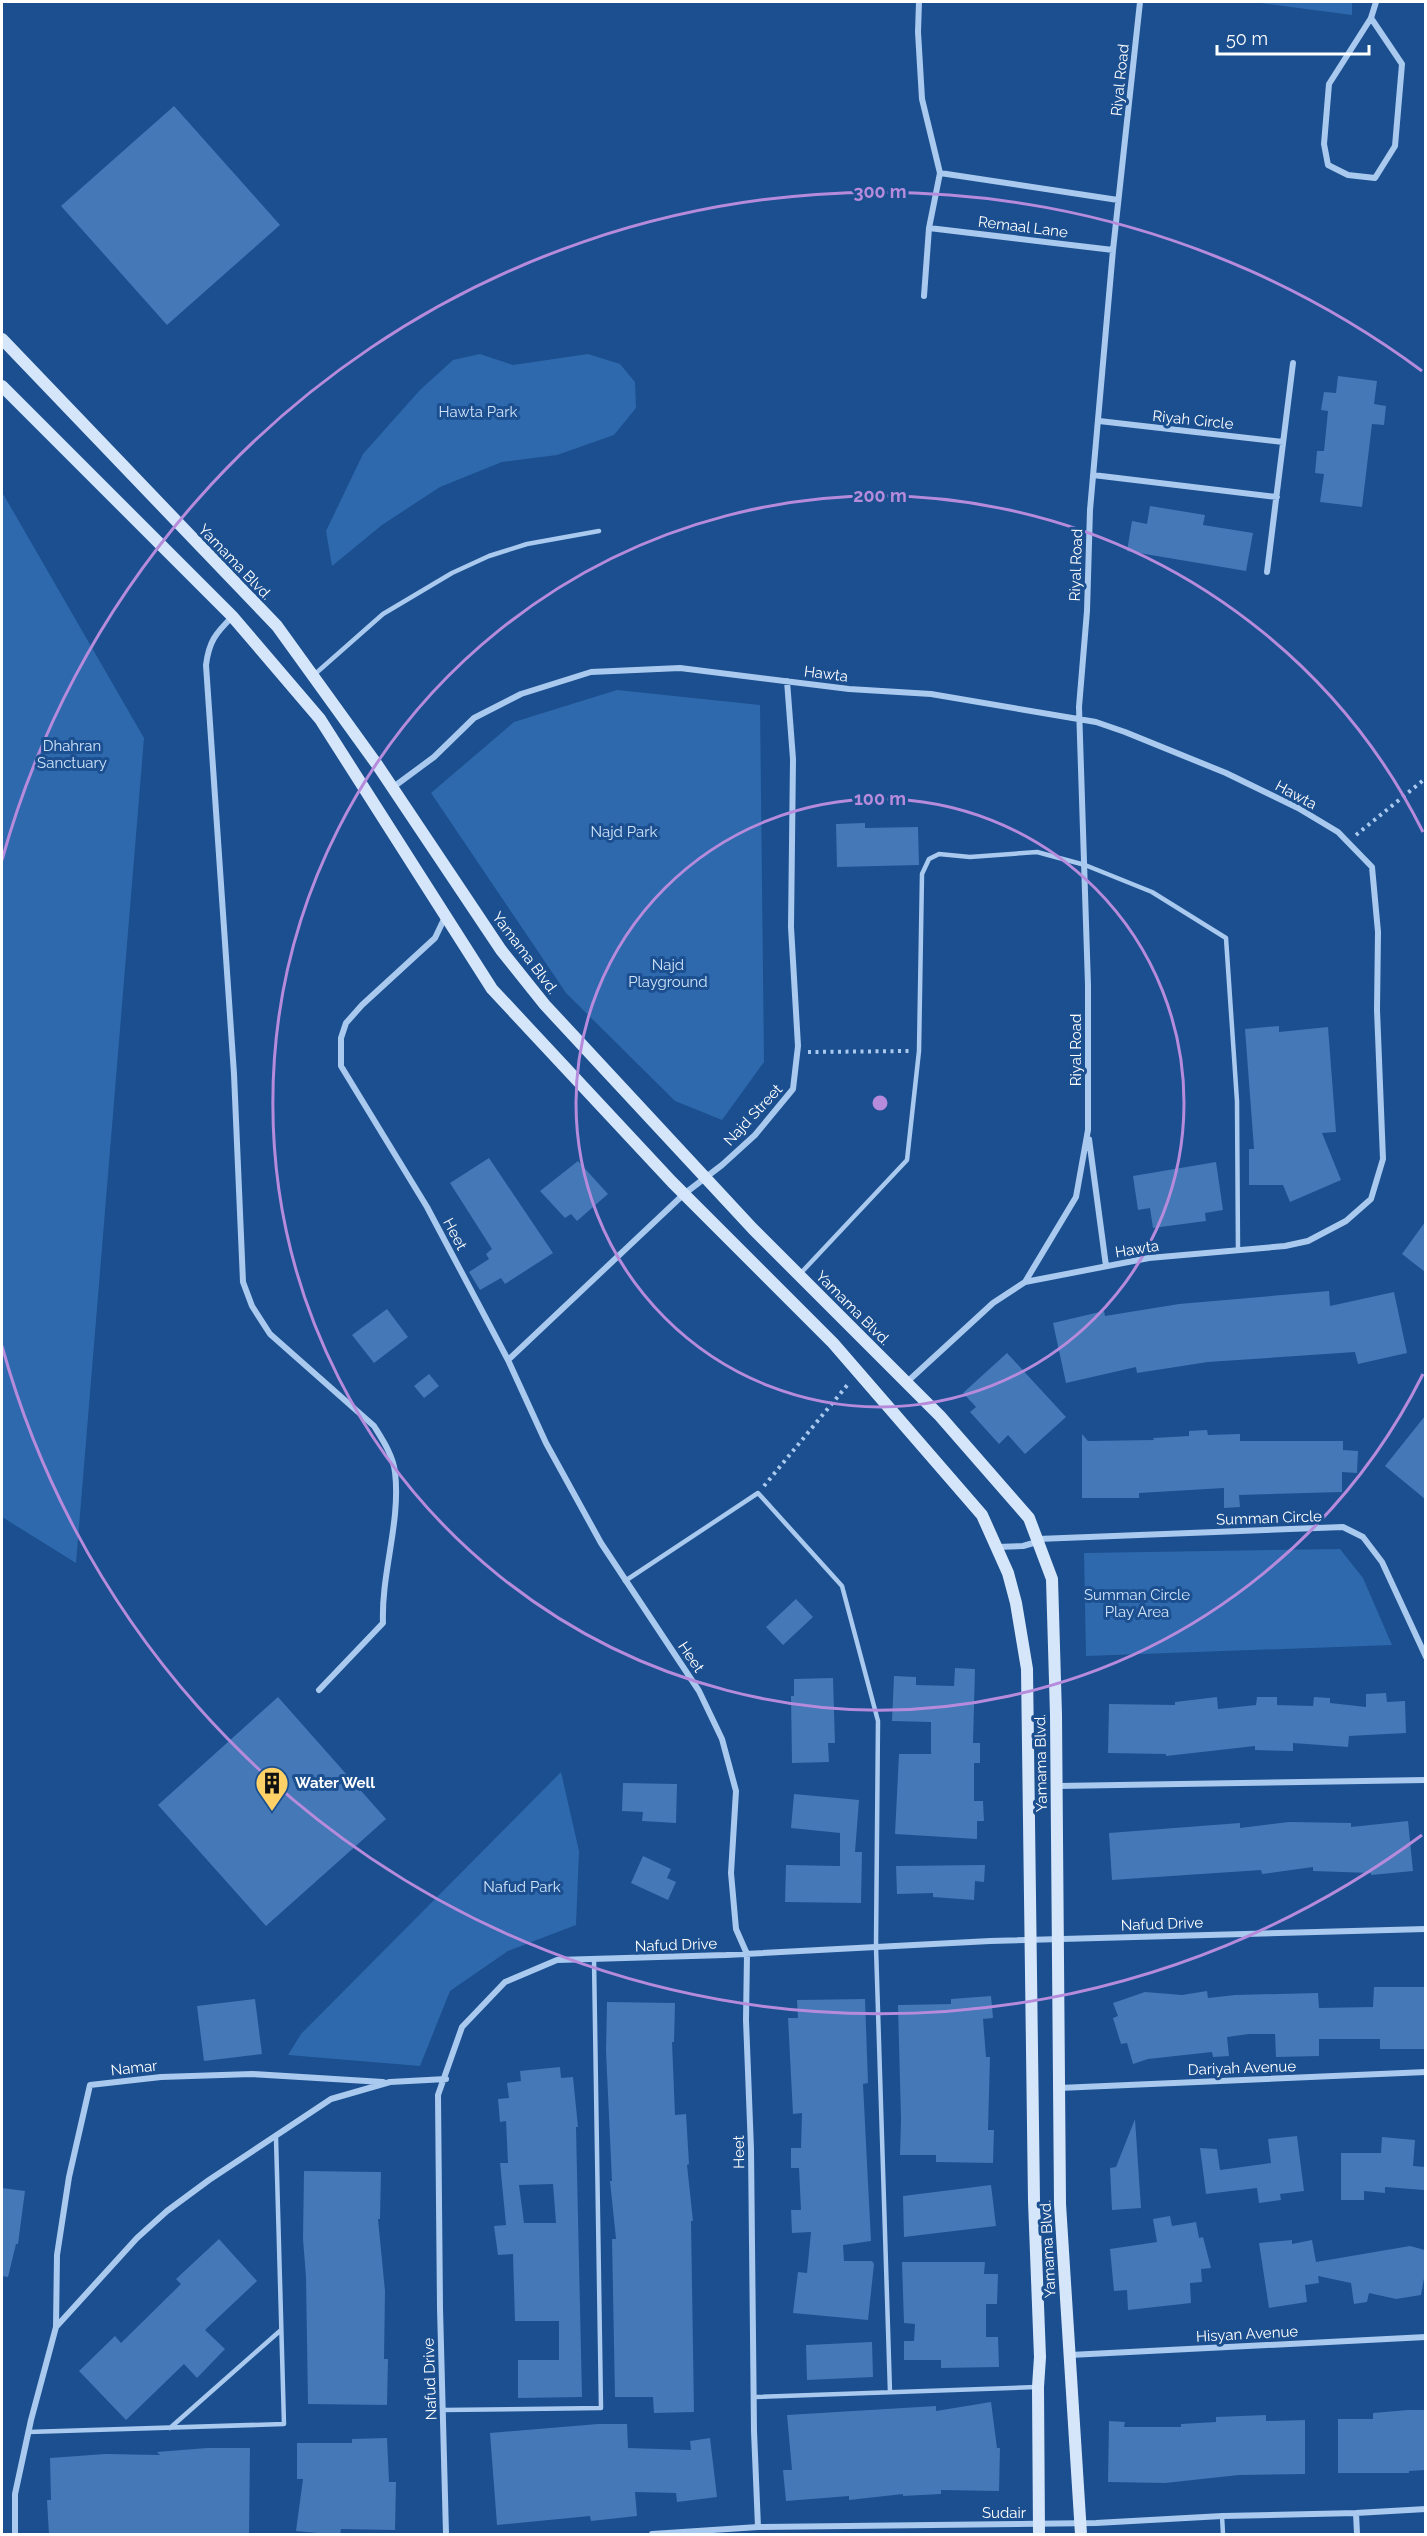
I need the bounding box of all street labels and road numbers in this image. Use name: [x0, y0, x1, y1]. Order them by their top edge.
street label: Riyal Road: [1107, 43, 1133, 117]
street label: Remaal Lane: [977, 213, 1069, 241]
street label: Riyah Circle: [1152, 407, 1235, 433]
street label: Yamama Blvd.: [194, 520, 276, 604]
street label: Riyal Road: [1066, 528, 1086, 602]
street label: Hawta: [803, 662, 849, 686]
street label: Hawta: [1272, 777, 1320, 813]
street label: Yamama Blvd.: [488, 908, 562, 998]
street label: Riyal Road: [1067, 1014, 1085, 1086]
street label: Najd Street: [720, 1080, 786, 1150]
street label: Heet: [439, 1215, 471, 1253]
street label: Hawta: [1114, 1237, 1160, 1261]
street label: Yamama Blvd.: [812, 1267, 894, 1349]
street label: Summan Circle: [1216, 1507, 1322, 1529]
street label: Heet: [674, 1638, 708, 1676]
street label: Yamama Blvd.: [1031, 1714, 1051, 1812]
street label: Nafud Drive: [1120, 1914, 1204, 1934]
street label: Nafud Drive: [634, 1935, 718, 1955]
street label: Namar: [110, 2057, 159, 2079]
street label: Dariyah Avenue: [1188, 2057, 1297, 2079]
street label: Heet: [730, 2135, 748, 2169]
street label: Yamama Blvd.: [1036, 2200, 1060, 2298]
street label: Hisyan Avenue: [1195, 2322, 1299, 2346]
street label: Nafud Drive: [420, 2337, 440, 2421]
street label: Sudair: [982, 2504, 1027, 2522]

